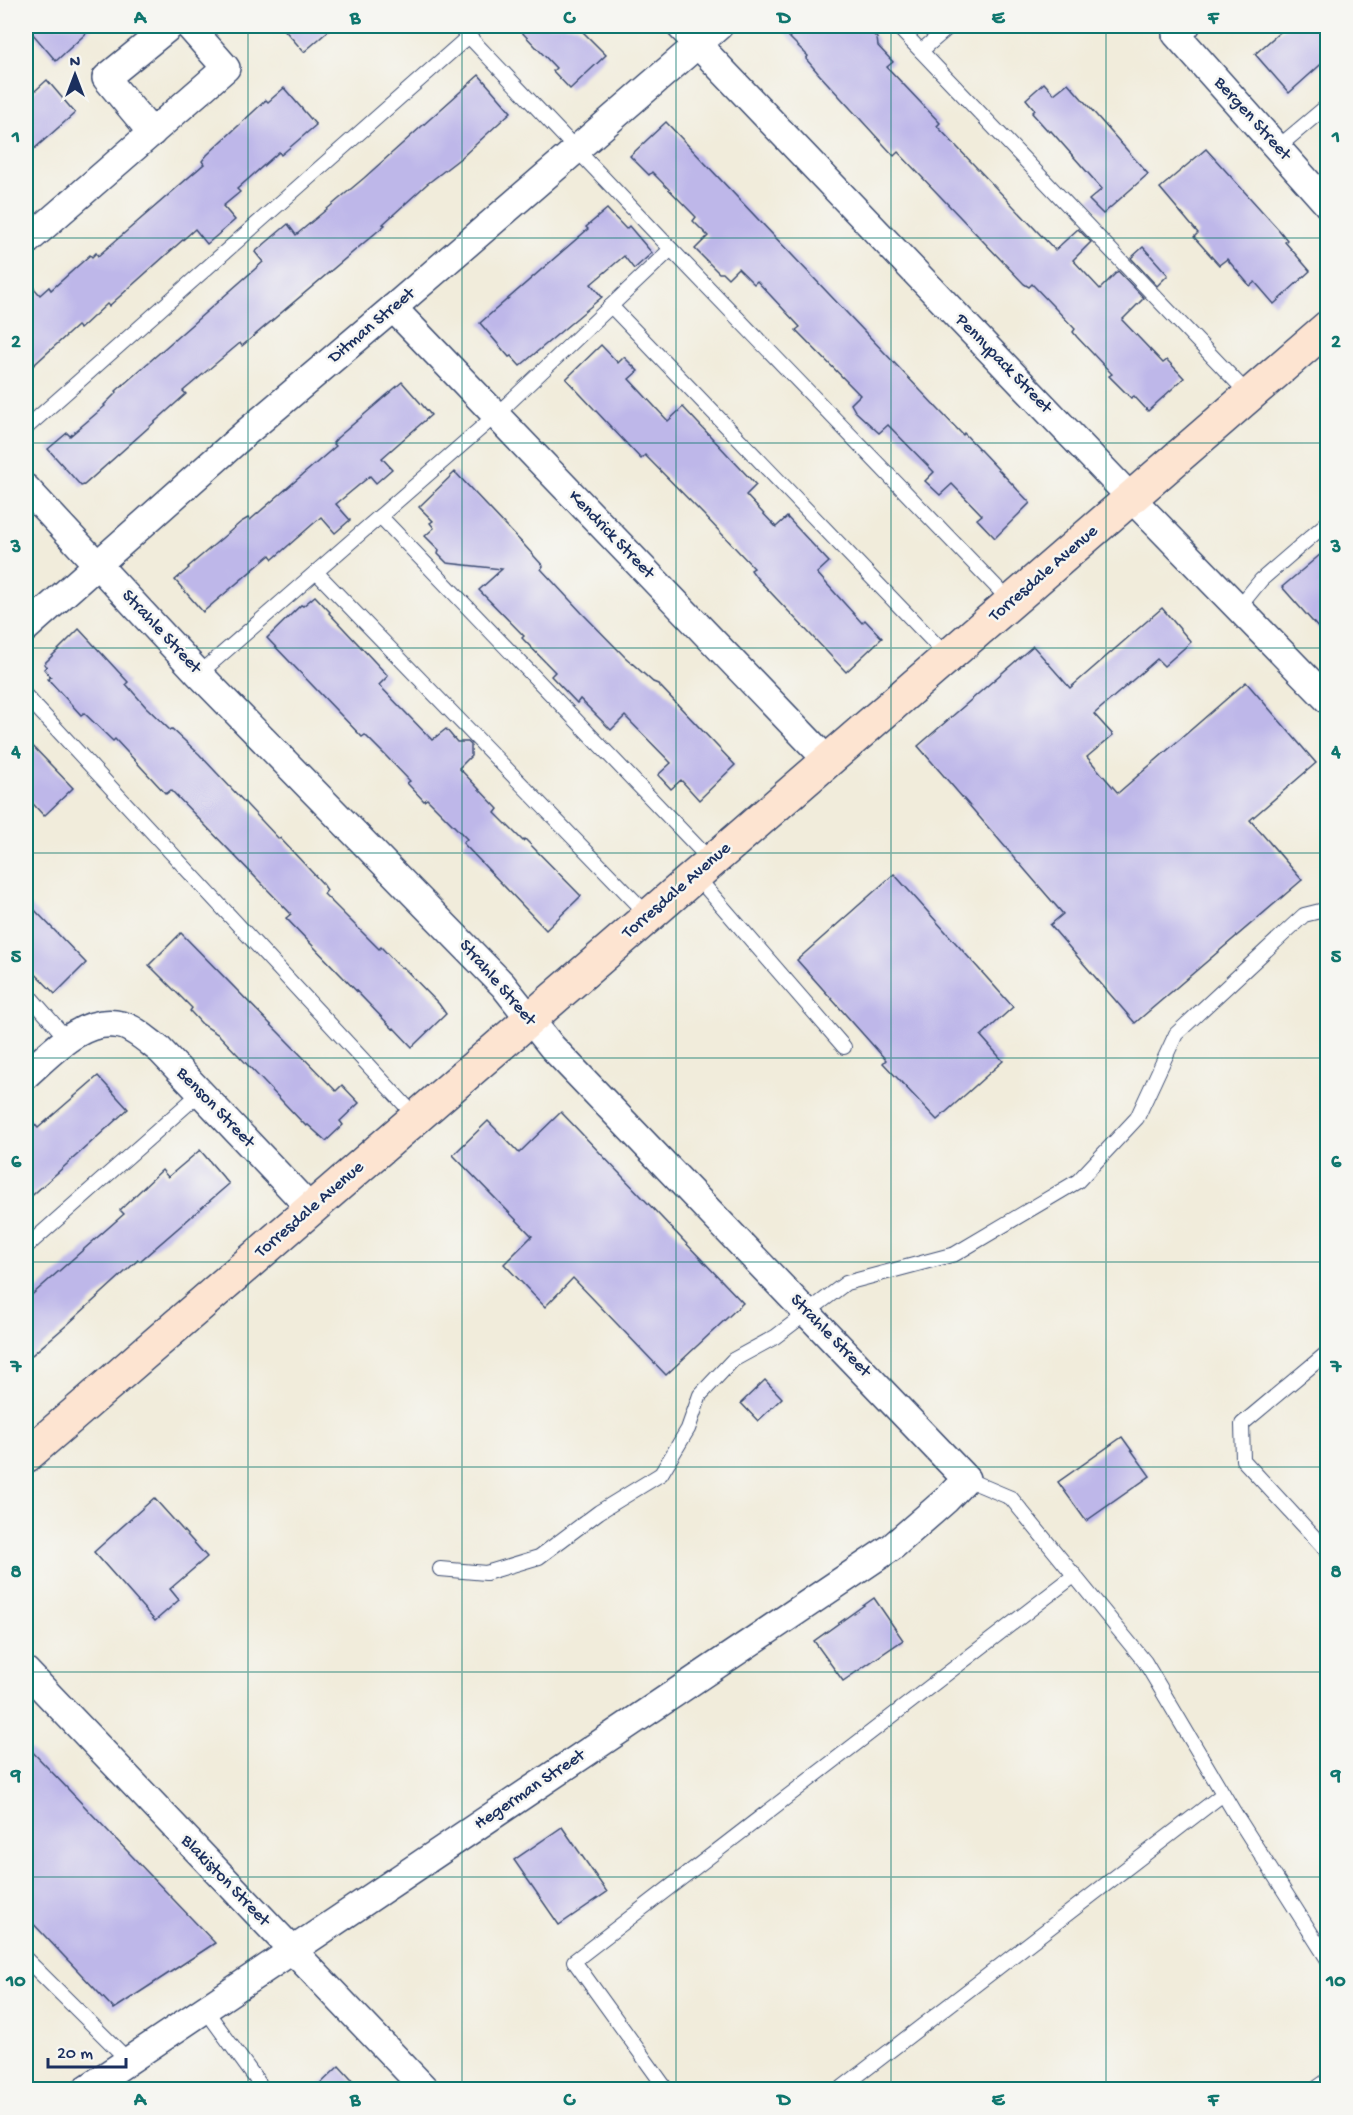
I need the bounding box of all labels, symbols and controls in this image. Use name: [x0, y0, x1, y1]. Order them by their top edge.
text: A: [133, 8, 148, 31]
text: B: [349, 8, 361, 31]
text: C: [563, 8, 577, 31]
text: D: [775, 8, 791, 31]
text: E: [992, 8, 1006, 31]
text: F: [1207, 8, 1220, 31]
north arrow: [45, 45, 105, 105]
text: N: [70, 54, 81, 73]
street label: Bergen Street: [1208, 72, 1296, 166]
text: 1: [11, 127, 20, 150]
text: 1: [1331, 127, 1340, 150]
street label: Ditman Street: [324, 283, 421, 369]
street label: Pennypack Street: [949, 309, 1057, 419]
text: 2: [11, 332, 21, 355]
text: 2: [1331, 332, 1341, 355]
street label: Kendrick Street: [564, 486, 660, 585]
street label: Torresdale Avenue: [985, 521, 1103, 628]
text: 3: [10, 537, 21, 560]
text: 3: [1330, 537, 1341, 560]
street label: Strahle Street: [117, 586, 206, 680]
text: 4: [10, 742, 21, 765]
text: 4: [1330, 742, 1341, 765]
street label: Torresdale Avenue: [618, 838, 736, 945]
street label: Strahle Street: [454, 936, 541, 1032]
text: 5: [11, 947, 22, 970]
text: 5: [1331, 947, 1342, 970]
street label: Benson Street: [171, 1063, 260, 1154]
text: 6: [11, 1152, 22, 1175]
text: 6: [1331, 1152, 1342, 1175]
street label: Torresdale Avenue: [251, 1157, 369, 1264]
street label: Strahle Street: [785, 1290, 876, 1383]
text: 7: [10, 1357, 23, 1380]
text: 7: [1330, 1357, 1343, 1380]
text: 8: [11, 1562, 22, 1585]
text: 8: [1331, 1562, 1342, 1585]
street label: Hegerman Street: [471, 1744, 591, 1835]
text: 9: [10, 1766, 21, 1789]
text: 9: [1330, 1766, 1341, 1789]
street label: Blakiston Street: [175, 1830, 275, 1932]
text: 10: [5, 1971, 26, 1994]
text: 10: [1325, 1971, 1346, 1994]
scale bar: [48, 2031, 126, 2069]
text: 20 m: [57, 2044, 93, 2065]
text: A: [133, 2090, 148, 2113]
text: B: [349, 2090, 361, 2113]
text: C: [563, 2090, 577, 2113]
text: D: [775, 2090, 791, 2113]
text: E: [992, 2090, 1006, 2113]
text: F: [1207, 2090, 1220, 2113]

